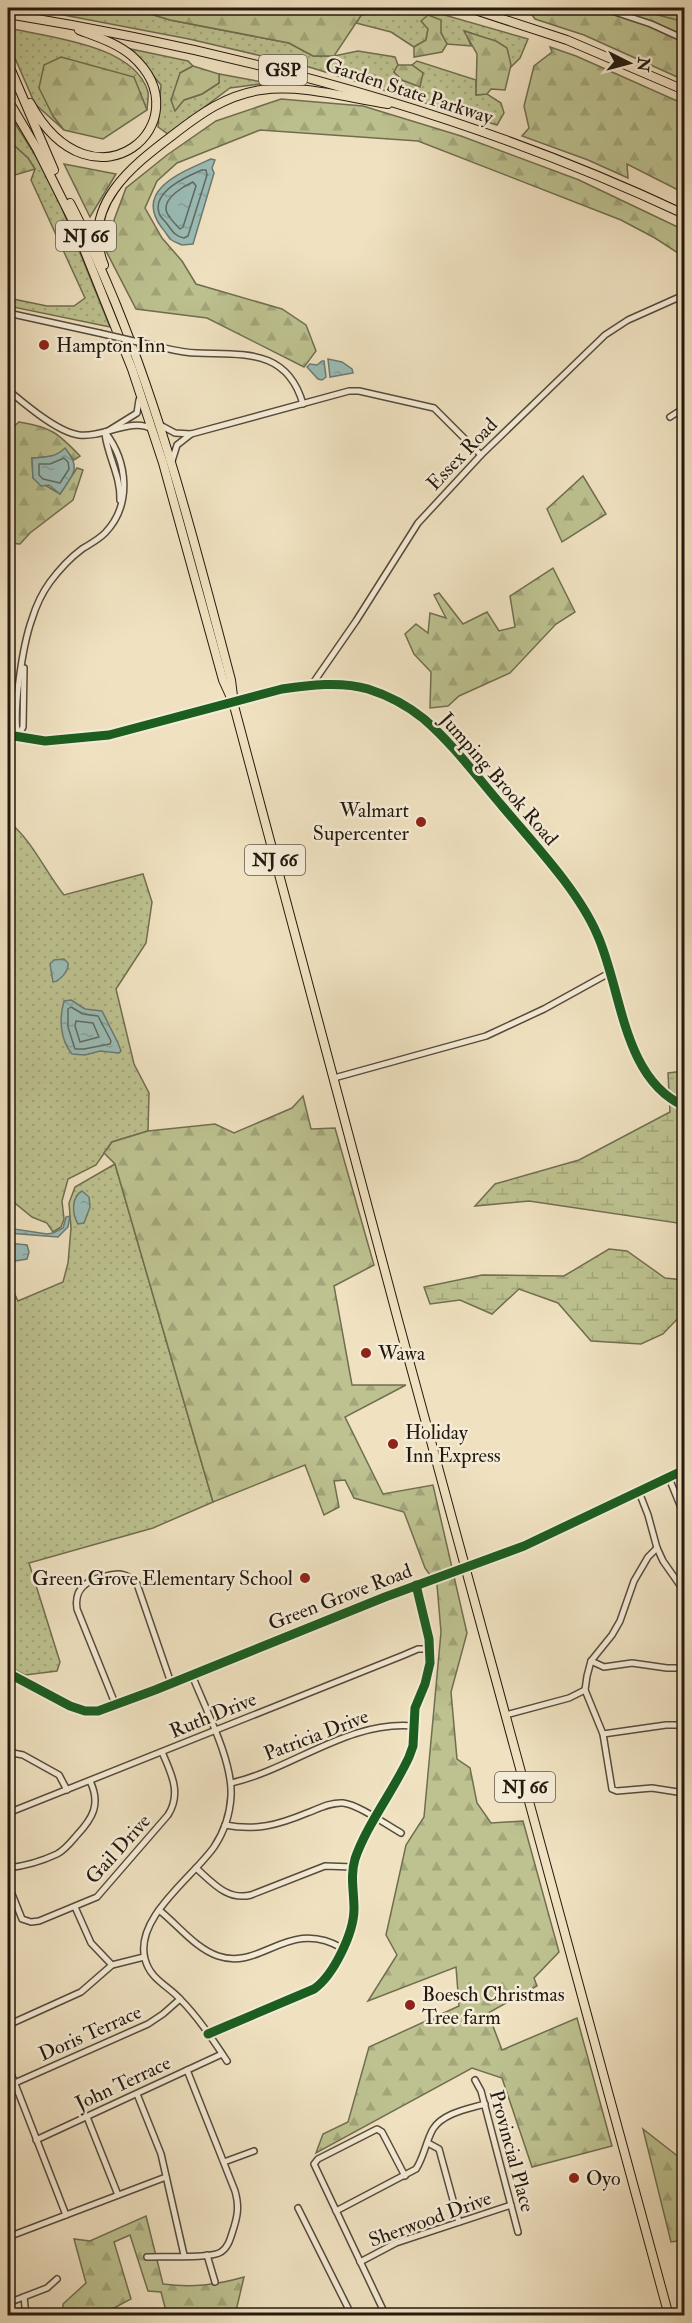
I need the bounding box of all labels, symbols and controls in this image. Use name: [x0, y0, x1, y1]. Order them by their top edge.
north arrow: [599, 33, 659, 93]
street label: Garden State Parkway: [322, 52, 497, 130]
road number: GSP: [259, 55, 307, 85]
text: N: [632, 55, 654, 73]
road number: NJ 66: [56, 221, 116, 251]
place label: Hampton Inn: [56, 333, 165, 359]
marker: Hampton Inn: [37, 338, 51, 352]
street label: Essex Road: [421, 412, 503, 496]
street label: Jumping Brook Road: [433, 707, 564, 852]
place label: Walmart Supercenter: [313, 798, 410, 847]
marker: Walmart Supercenter: [414, 815, 428, 829]
road number: NJ 66: [245, 845, 305, 875]
place label: Wawa: [377, 1341, 426, 1366]
marker: Wawa: [359, 1346, 373, 1360]
place label: Holiday Inn Express: [405, 1420, 501, 1469]
marker: Holiday Inn Express: [386, 1437, 400, 1451]
street label: Green Grove Road: [265, 1558, 416, 1636]
place label: Green Grove Elementary School: [32, 1566, 293, 1591]
marker: Green Grove Elementary School: [298, 1571, 312, 1585]
street label: Ruth Drive: [166, 1686, 260, 1744]
street label: Patricia Drive: [260, 1704, 372, 1766]
road number: NJ 66: [495, 1772, 555, 1802]
street label: Gail Drive: [80, 1809, 156, 1889]
place label: Boesch Christmas Tree farm: [422, 1982, 565, 2030]
marker: Boesch Christmas Tree farm: [403, 1998, 417, 2012]
street label: Doris Terrace: [35, 1999, 145, 2067]
street label: John Terrace: [70, 2050, 175, 2116]
street label: Provincial Place: [484, 2087, 540, 2215]
place label: Oyo: [586, 2166, 621, 2191]
marker: Oyo: [567, 2171, 581, 2185]
street label: Sherwood Drive: [365, 2185, 495, 2253]

